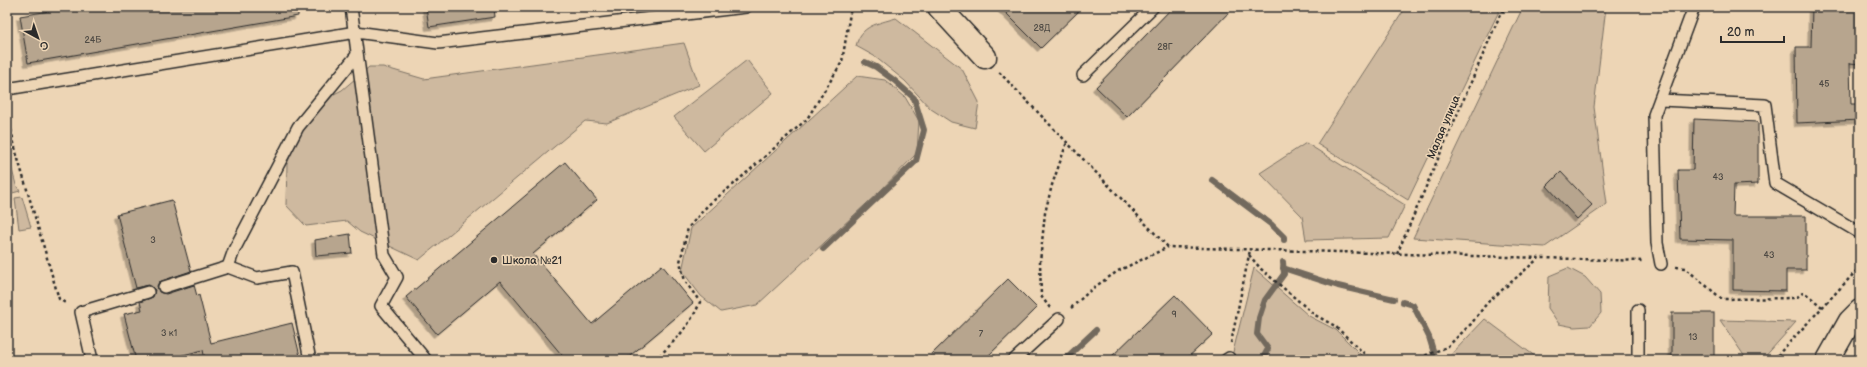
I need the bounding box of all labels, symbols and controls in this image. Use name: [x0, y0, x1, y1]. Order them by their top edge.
north arrow: [18, 18, 58, 58]
scale bar: [1721, 18, 1784, 44]
house number: 28Д: [1034, 23, 1051, 34]
text: 20 m: [1727, 25, 1754, 40]
house number: 24Б: [85, 35, 102, 46]
text: С: [37, 38, 51, 53]
house number: 28Г: [1157, 42, 1173, 53]
house number: 45: [1819, 79, 1829, 90]
street label: Малая улица: [1424, 93, 1463, 161]
house number: 43: [1712, 172, 1724, 183]
house number: 3: [150, 235, 156, 246]
house number: 43: [1763, 250, 1775, 261]
place label: Школа №21: [502, 254, 562, 267]
marker: Школа №21: [489, 255, 499, 265]
house number: 9: [1171, 309, 1177, 320]
house number: 3 к1: [161, 328, 177, 339]
house number: 7: [979, 329, 984, 340]
house number: 13: [1688, 332, 1698, 343]

